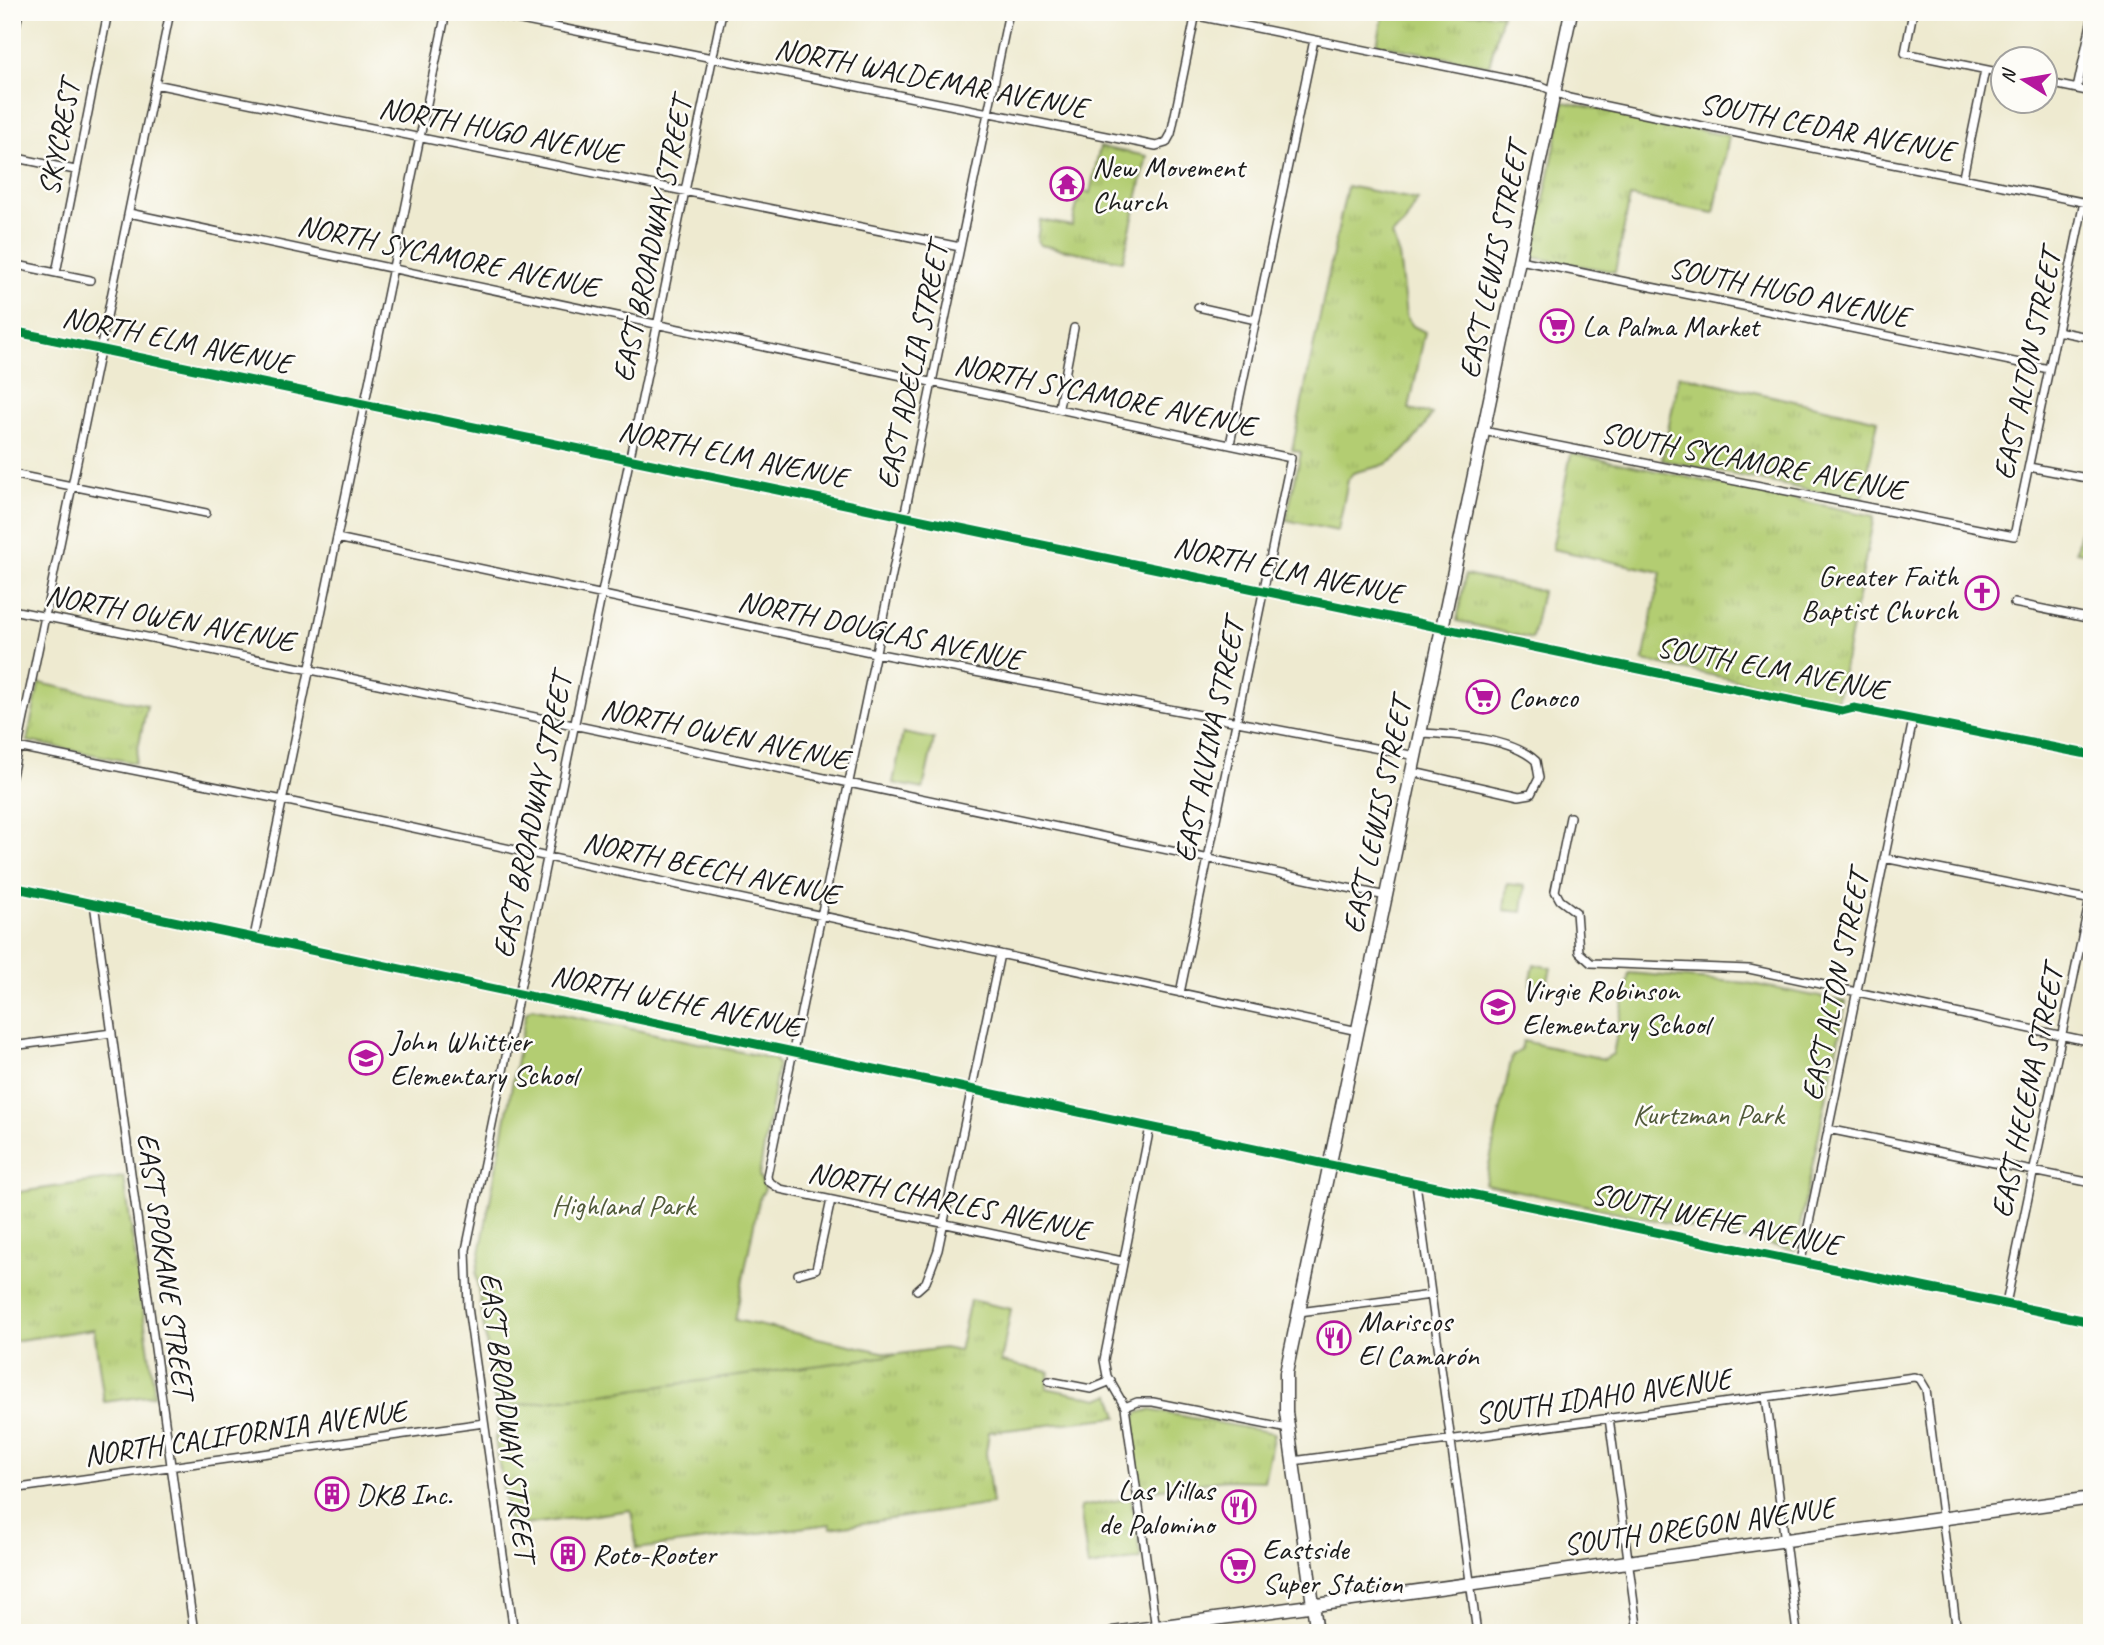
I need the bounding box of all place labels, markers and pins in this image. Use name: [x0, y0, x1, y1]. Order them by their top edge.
place label: New Movement Church: [1092, 148, 1248, 220]
temple icon: New Movement Church: [1048, 165, 1086, 203]
supermarket icon: La Palma Market: [1538, 307, 1576, 345]
place label: La Palma Market: [1582, 307, 1762, 345]
place label: Greater Faith Baptist Church: [1801, 557, 1959, 629]
church icon: Greater Faith Baptist Church: [1963, 574, 2001, 612]
supermarket icon: Conoco: [1464, 678, 1502, 716]
place label: Conoco: [1508, 678, 1579, 716]
place label: Virgie Robinson Elementary School: [1522, 971, 1714, 1043]
school or university icon: Virgie Robinson Elementary School: [1479, 988, 1517, 1026]
place label: John Whittier Elementary School: [388, 1022, 582, 1094]
school or university icon: John Whittier Elementary School: [347, 1039, 385, 1077]
place label: Mariscos El Camarón: [1358, 1302, 1480, 1374]
restaurant icon: Mariscos El Camarón: [1315, 1319, 1353, 1357]
place label: Las Villas de Palomino: [1099, 1471, 1217, 1543]
building icon: DKB Inc.: [313, 1475, 351, 1513]
place label: DKB Inc.: [356, 1475, 453, 1513]
restaurant icon: Las Villas de Palomino: [1220, 1488, 1258, 1526]
place label: Eastside Super Station: [1262, 1530, 1403, 1602]
building icon: Roto-Rooter: [549, 1535, 587, 1573]
place label: Roto-Rooter: [592, 1535, 718, 1573]
supermarket icon: Eastside Super Station: [1219, 1547, 1257, 1585]

